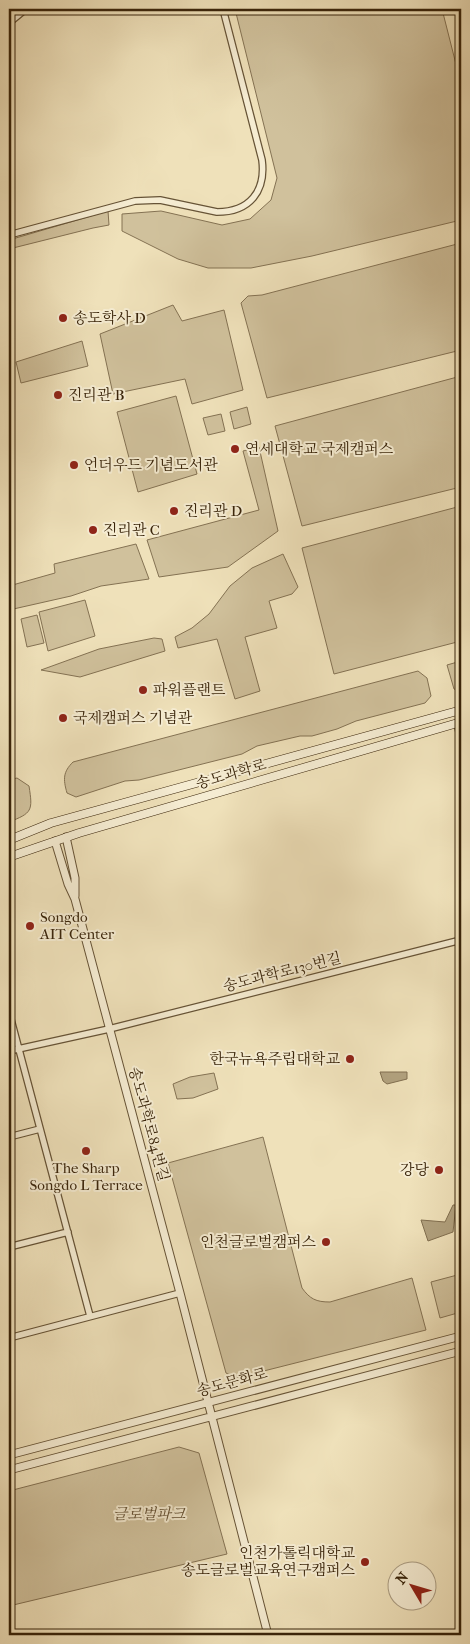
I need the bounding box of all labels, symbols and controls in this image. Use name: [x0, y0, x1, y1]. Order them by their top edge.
place label: 송도학사 D: [73, 309, 146, 327]
marker: 송도학사 D: [57, 312, 69, 324]
place label: 진리관 B: [68, 386, 124, 404]
marker: 진리관 B: [52, 389, 64, 401]
place label: 연세대학교 국제캠퍼스: [245, 440, 394, 458]
marker: 연세대학교 국제캠퍼스: [229, 443, 241, 455]
place label: 언더우드 기념도서관: [84, 456, 218, 474]
marker: 언더우드 기념도서관: [68, 459, 80, 471]
place label: 진리관 D: [184, 502, 242, 520]
marker: 진리관 D: [168, 505, 180, 517]
place label: 진리관 C: [103, 521, 160, 539]
marker: 진리관 C: [87, 524, 99, 536]
place label: 파워플랜트: [153, 681, 226, 699]
marker: 파워플랜트: [137, 684, 149, 696]
place label: 국제캠퍼스 기념관: [73, 709, 193, 727]
marker: 국제캠퍼스 기념관: [57, 712, 69, 724]
street label: 송도과학로: [194, 755, 269, 793]
place label: Songdo AIT Center: [39, 908, 115, 943]
marker: Songdo AIT Center: [24, 920, 36, 932]
street label: 송도과학로130번길: [221, 949, 343, 995]
place label: 한국뉴욕주립대학교: [210, 1050, 340, 1068]
marker: 한국뉴욕주립대학교: [344, 1053, 356, 1065]
street label: 송도과학로84번길: [125, 1065, 173, 1183]
marker: The Sharp Songdo L Terrace: [80, 1145, 92, 1157]
place label: The Sharp Songdo L Terrace: [29, 1159, 143, 1194]
place label: 강당: [400, 1161, 430, 1179]
marker: 강당: [433, 1164, 445, 1176]
place label: 인천글로벌캠퍼스: [200, 1233, 317, 1251]
marker: 인천글로벌캠퍼스: [320, 1236, 332, 1248]
street label: 송도문화로: [195, 1364, 270, 1400]
park label: 글로벌파크: [113, 1505, 186, 1523]
place label: 인천가톨릭대학교 송도글로벌교육연구캠퍼스: [181, 1544, 356, 1579]
marker: 인천가톨릭대학교 송도글로벌교육연구캠퍼스: [359, 1556, 371, 1568]
north arrow: [388, 1562, 438, 1612]
text: N: [392, 1569, 412, 1588]

